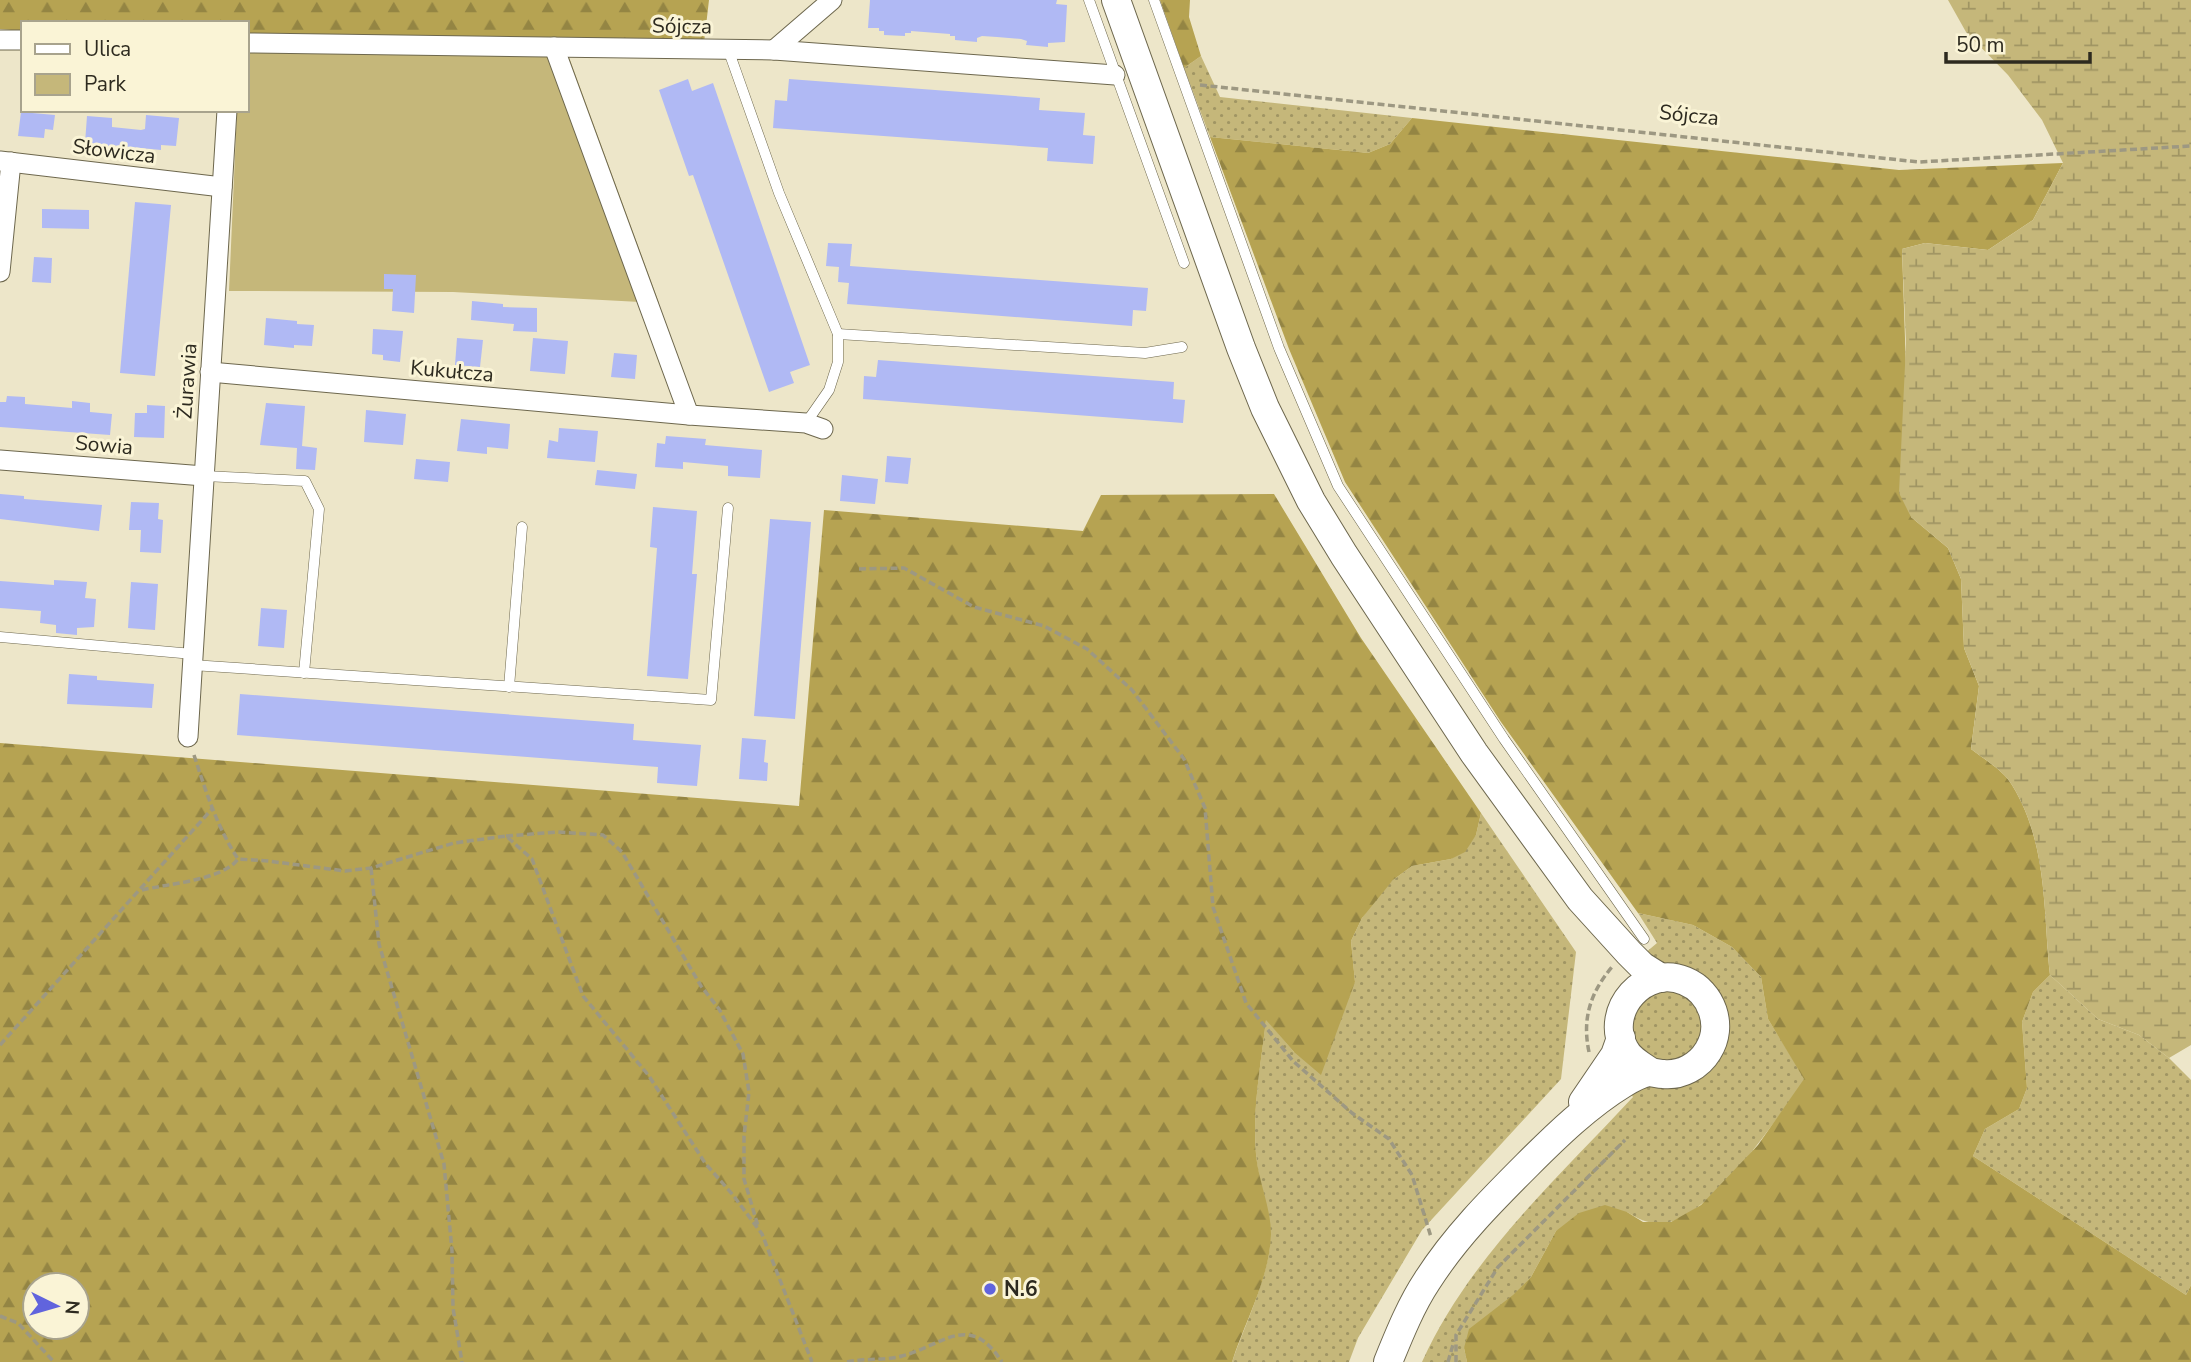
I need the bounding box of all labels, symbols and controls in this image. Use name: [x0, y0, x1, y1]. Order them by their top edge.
street label: Sójcza: [652, 11, 712, 41]
legend: [21, 21, 248, 112]
scale bar: [1946, 21, 2090, 65]
text: 50 m: [1956, 31, 2005, 59]
text: Ulica: [84, 35, 131, 63]
text: Park: [84, 70, 126, 98]
street label: Sójcza: [1658, 98, 1720, 132]
street label: Słowicza: [71, 132, 157, 170]
street label: Żurawia: [170, 342, 204, 420]
street label: Kukułcza: [409, 353, 495, 389]
street label: Sowia: [74, 429, 134, 461]
north arrow: [21, 1271, 91, 1341]
place label: N.6: [1004, 1275, 1038, 1303]
marker: N.6: [982, 1281, 998, 1297]
text: N: [58, 1299, 86, 1316]

